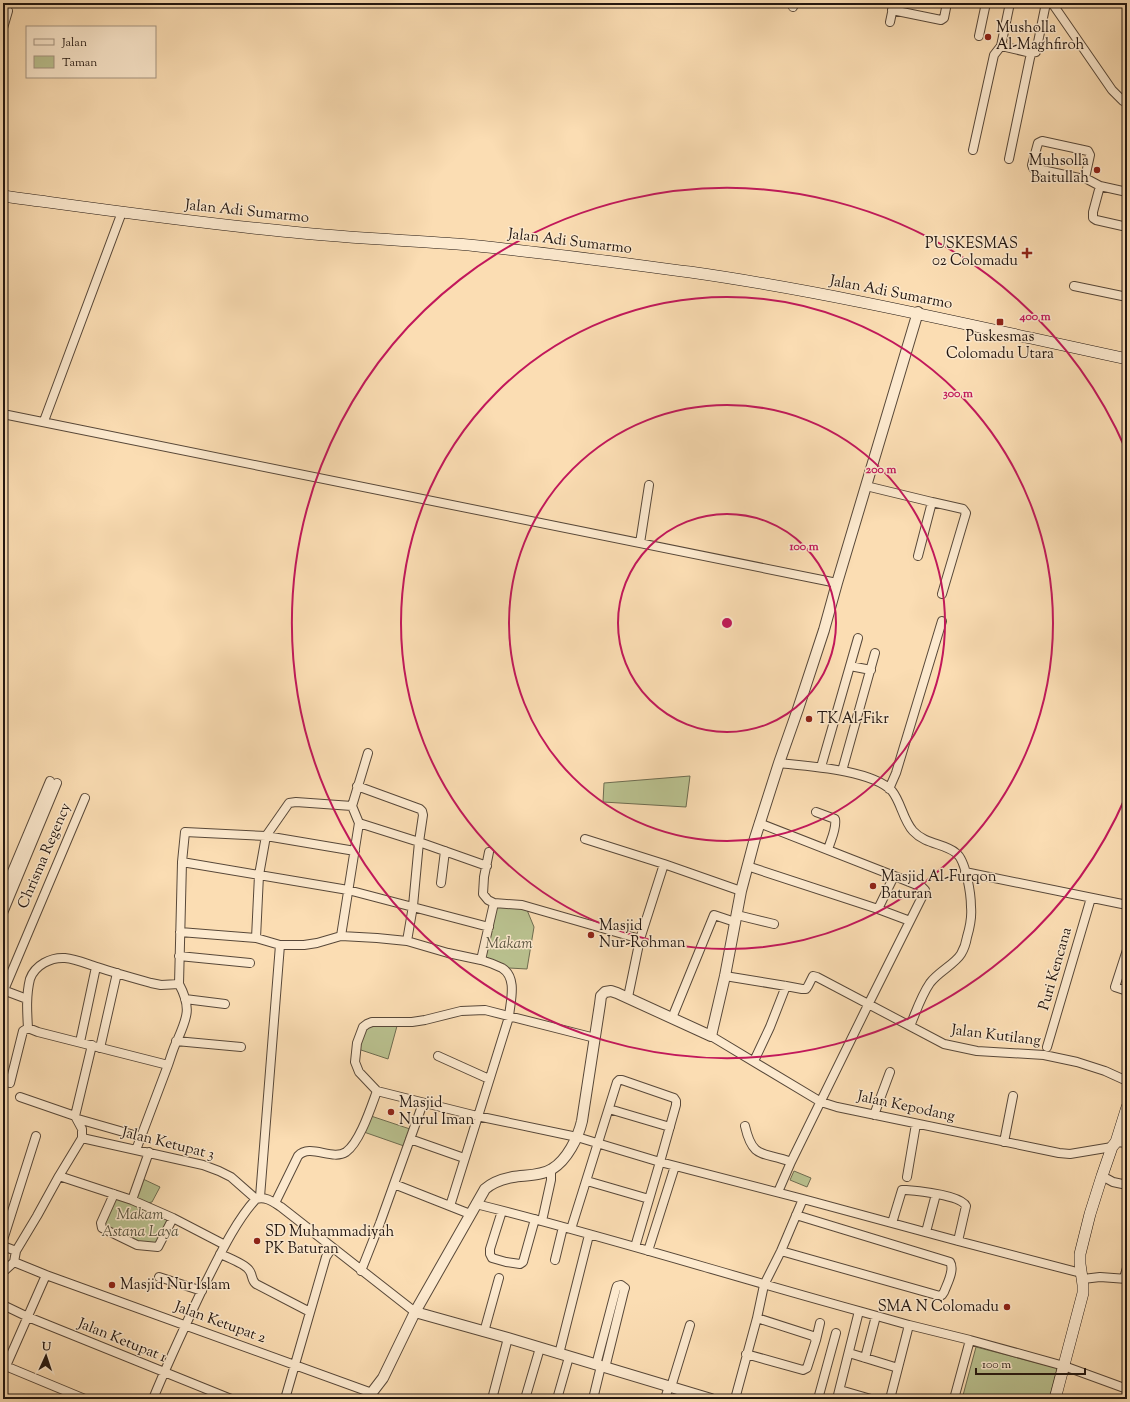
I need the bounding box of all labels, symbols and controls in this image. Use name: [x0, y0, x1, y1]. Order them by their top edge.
place label: Musholla Al-Maghfiroh: [996, 18, 1085, 56]
legend: [26, 26, 156, 78]
marker: Musholla Al-Maghfiroh: [983, 32, 993, 42]
text: Jalan: [61, 34, 87, 52]
text: Taman: [62, 54, 97, 72]
place label: Muhsolla Baitullah: [1029, 151, 1089, 189]
marker: Muhsolla Baitullah: [1092, 165, 1102, 175]
street label: Jalan Adi Sumarmo: [183, 195, 310, 229]
street label: Jalan Adi Sumarmo: [506, 224, 633, 260]
place label: PUSKESMAS 02 Colomadu: [925, 234, 1018, 272]
marker: PUSKESMAS 02 Colomadu: [1021, 247, 1033, 259]
street label: Jalan Adi Sumarmo: [827, 271, 954, 315]
text: 400 m: [1018, 308, 1051, 326]
marker: Puskesmas Colomadu Utara: [995, 317, 1005, 327]
place label: Puskesmas Colomadu Utara: [946, 327, 1054, 365]
text: 300 m: [943, 385, 973, 403]
text: 200 m: [866, 461, 896, 479]
text: 100 m: [788, 538, 819, 556]
centre of rings: [720, 616, 734, 630]
place label: TK Al-Fikr: [817, 709, 889, 730]
marker: TK Al-Fikr: [804, 714, 814, 724]
street label: Chrisma Regency: [13, 799, 77, 912]
place label: Masjid Al-Furqon Baturan: [881, 867, 997, 905]
marker: Masjid Al-Furqon Baturan: [868, 881, 878, 891]
place label: Masjid Nur-Rohman: [599, 916, 686, 954]
street label: Puri Kencana: [1034, 925, 1078, 1013]
marker: Masjid Nur-Rohman: [586, 930, 596, 940]
park label: Makam: [485, 934, 533, 955]
street label: Jalan Kutilang: [949, 1020, 1042, 1052]
street label: Jalan Kepodang: [854, 1086, 957, 1128]
place label: Masjid Nurul Iman: [399, 1093, 474, 1131]
marker: Masjid Nurul Iman: [386, 1107, 396, 1117]
street label: Jalan Ketupat 3: [118, 1122, 217, 1166]
park label: Makam Astana Laya: [101, 1205, 179, 1243]
place label: SD Muhammadiyah PK Baturan: [265, 1222, 394, 1260]
marker: SD Muhammadiyah PK Baturan: [252, 1236, 262, 1246]
place label: Masjid Nur Islam: [120, 1275, 231, 1296]
marker: Masjid Nur Islam: [107, 1280, 117, 1290]
street label: Jalan Ketupat 2: [170, 1296, 269, 1349]
place label: SMA N Colomadu: [878, 1297, 999, 1318]
marker: SMA N Colomadu: [1002, 1302, 1012, 1312]
street label: Jalan Ketupat 1: [74, 1313, 169, 1368]
north arrow: [26, 1336, 66, 1376]
text: U: [41, 1339, 51, 1355]
scale bar: [976, 1350, 1085, 1376]
text: 100 m: [982, 1356, 1011, 1374]

